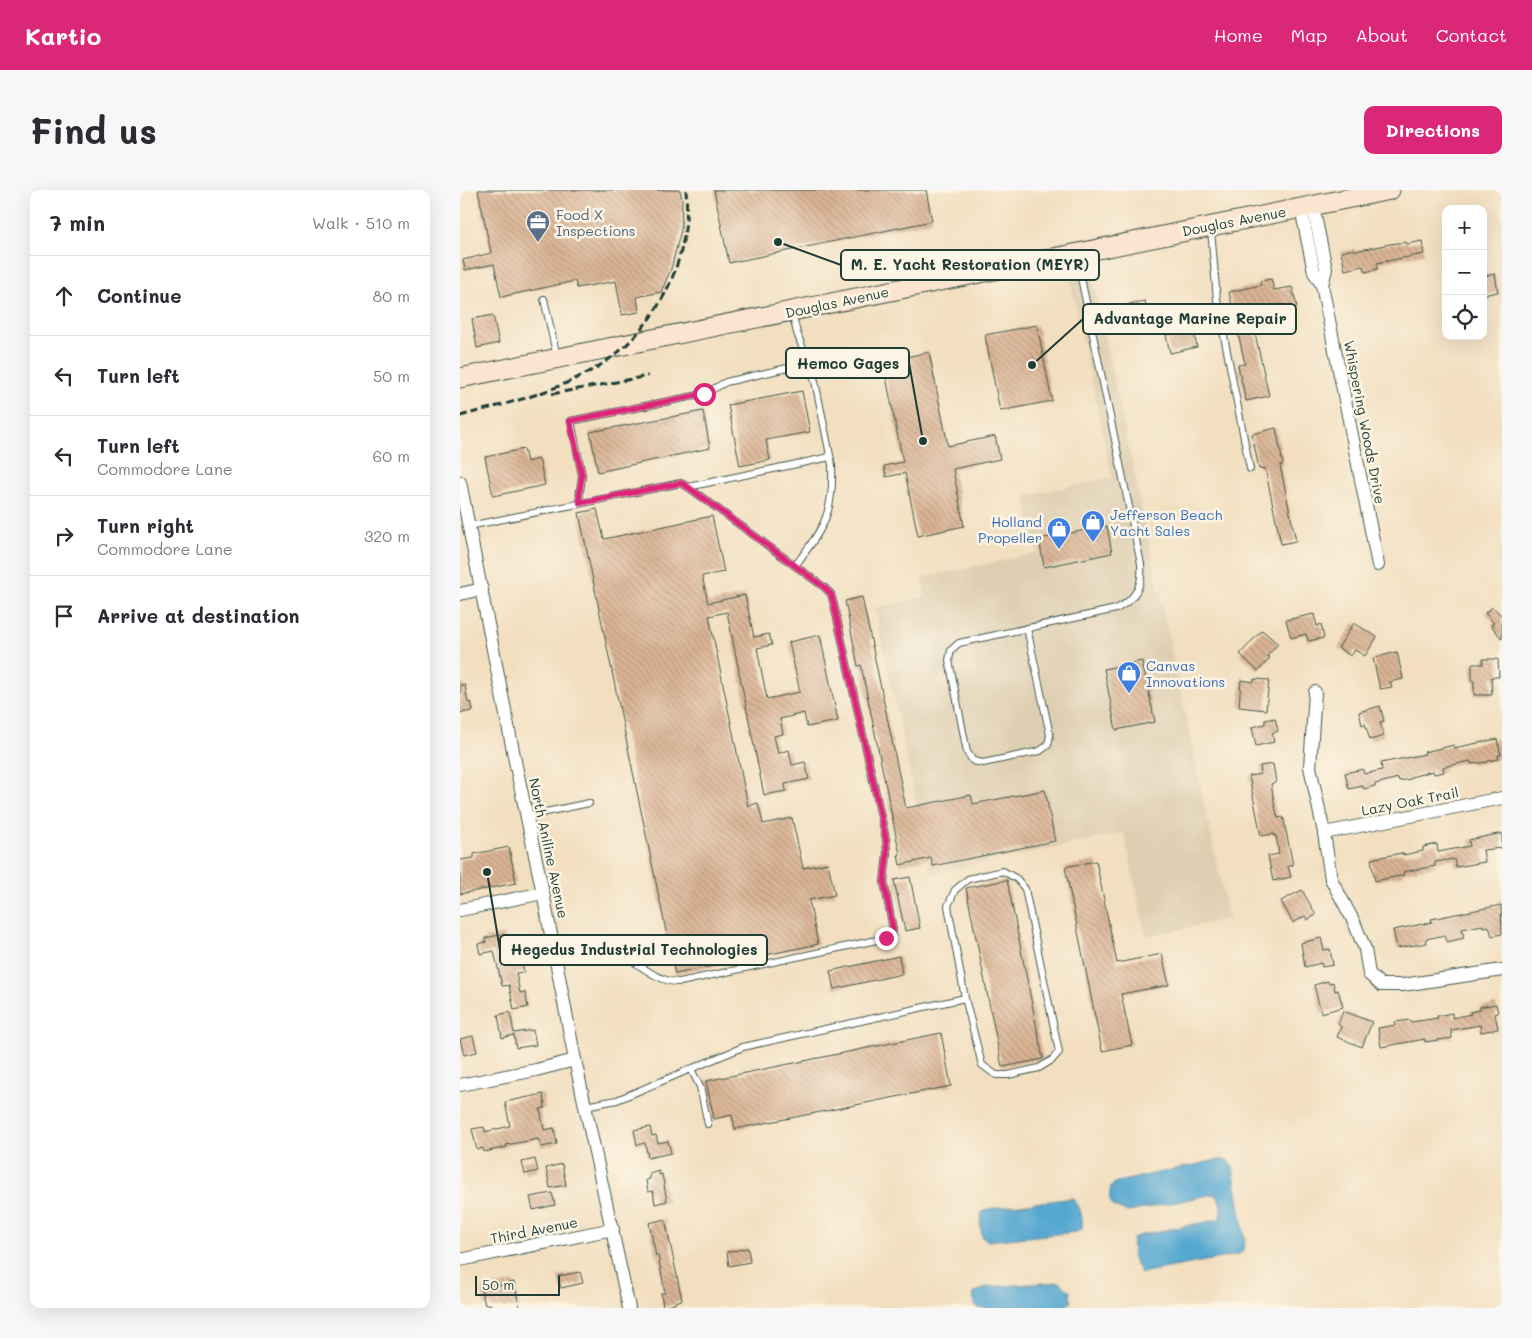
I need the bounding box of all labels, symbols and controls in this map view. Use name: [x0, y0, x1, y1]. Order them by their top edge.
text: Kartio: [25, 20, 101, 51]
text: Home: [1214, 23, 1263, 47]
text: Map: [1291, 23, 1327, 47]
text: About: [1355, 23, 1408, 47]
text: Contact: [1436, 23, 1507, 47]
button: Directions: [1364, 106, 1502, 154]
text: Find us: [30, 107, 157, 153]
street label: Douglas Avenue: [1180, 202, 1288, 240]
place label: Food X Inspections: [556, 205, 636, 240]
map controls: [1442, 205, 1487, 340]
button: +: [1442, 205, 1487, 250]
text: 7 min: [50, 209, 105, 236]
office icon: Food X Inspections: [525, 209, 551, 243]
text: Walk · 510 m: [312, 212, 410, 233]
callout: M. E. Yacht Restoration (MEYR): [841, 250, 1099, 280]
button: −: [1442, 250, 1487, 295]
text: M. E. Yacht Restoration (MEYR): [851, 254, 1089, 274]
icon: ahead: [50, 282, 78, 310]
street label: Douglas Avenue: [783, 282, 891, 322]
text: Continue: [97, 283, 182, 308]
text: 80 m: [373, 285, 410, 306]
button: locate: [1442, 295, 1487, 340]
callout: Advantage Marine Repair: [1083, 304, 1296, 334]
text: Advantage Marine Repair: [1093, 308, 1287, 328]
street label: Whispering Woods Drive: [1340, 339, 1390, 505]
callout: Hemco Gages: [786, 348, 909, 378]
text: Hemco Gages: [797, 353, 899, 373]
icon: left: [50, 362, 78, 390]
text: Turn left: [97, 363, 180, 388]
text: 50 m: [373, 365, 410, 386]
route start: [693, 383, 716, 406]
text: Turn left: [97, 433, 180, 458]
icon: left: [50, 442, 78, 470]
text: 60 m: [373, 445, 410, 466]
text: Commodore Lane: [97, 458, 233, 479]
place label: Jefferson Beach Yacht Sales: [1110, 505, 1223, 540]
shop icon: Jefferson Beach Yacht Sales: [1080, 509, 1106, 543]
place label: Holland Propeller: [978, 512, 1042, 547]
text: Turn right: [97, 513, 194, 538]
shop icon: Holland Propeller: [1046, 516, 1072, 550]
icon: right: [50, 522, 78, 550]
text: 320 m: [364, 525, 410, 546]
text: Commodore Lane: [97, 538, 233, 559]
icon: arrive: [50, 602, 78, 630]
text: Arrive at destination: [97, 603, 300, 628]
place label: Canvas Innovations: [1146, 656, 1225, 691]
shop icon: Canvas Innovations: [1116, 660, 1142, 694]
street label: North Aniline Avenue: [525, 776, 573, 920]
street label: Lazy Oak Trail: [1360, 782, 1460, 820]
route end: [875, 927, 898, 950]
callout: Hegedus Industrial Technologies: [500, 935, 767, 965]
text: Hegedus Industrial Technologies: [511, 939, 757, 959]
street label: Third Avenue: [489, 1212, 579, 1248]
scale bar: [475, 1273, 560, 1296]
text: 50 m: [482, 1275, 514, 1294]

